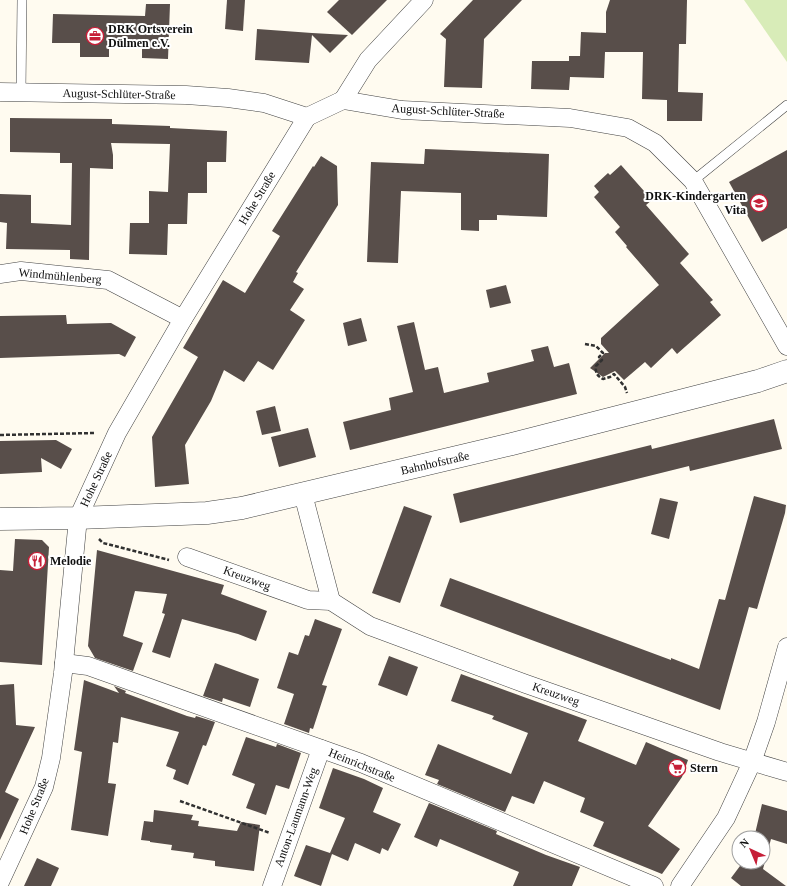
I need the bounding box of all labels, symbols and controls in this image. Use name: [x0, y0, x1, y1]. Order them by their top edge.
place label: DRK Ortsverein Dülmen e.V.: [108, 22, 193, 50]
office icon: DRK Ortsverein Dülmen e.V.: [85, 26, 105, 46]
street label: August-Schlüter-Straße: [62, 86, 176, 102]
street label: August-Schlüter-Straße: [391, 101, 505, 121]
street label: Hohe Straße: [236, 169, 278, 227]
place label: DRK-Kindergarten Vita: [645, 189, 746, 217]
school or university icon: DRK-Kindergarten Vita: [749, 193, 769, 213]
street label: Windmühlenberg: [18, 265, 102, 287]
street label: Bahnhofstraße: [399, 448, 471, 478]
street label: Hohe Straße: [77, 449, 115, 509]
restaurant icon: Melodie: [27, 551, 47, 571]
place label: Melodie: [50, 554, 92, 568]
street label: Kreuzweg: [221, 563, 273, 593]
street label: Kreuzweg: [530, 679, 582, 709]
street label: Heinrichstraße: [327, 745, 397, 785]
supermarket icon: Stern: [667, 758, 687, 778]
place label: Stern: [690, 761, 718, 775]
street label: Anton-Laumann-Weg: [271, 765, 321, 869]
street label: Hohe Straße: [16, 776, 52, 836]
north arrow: [731, 830, 771, 870]
text: N: [737, 836, 751, 850]

